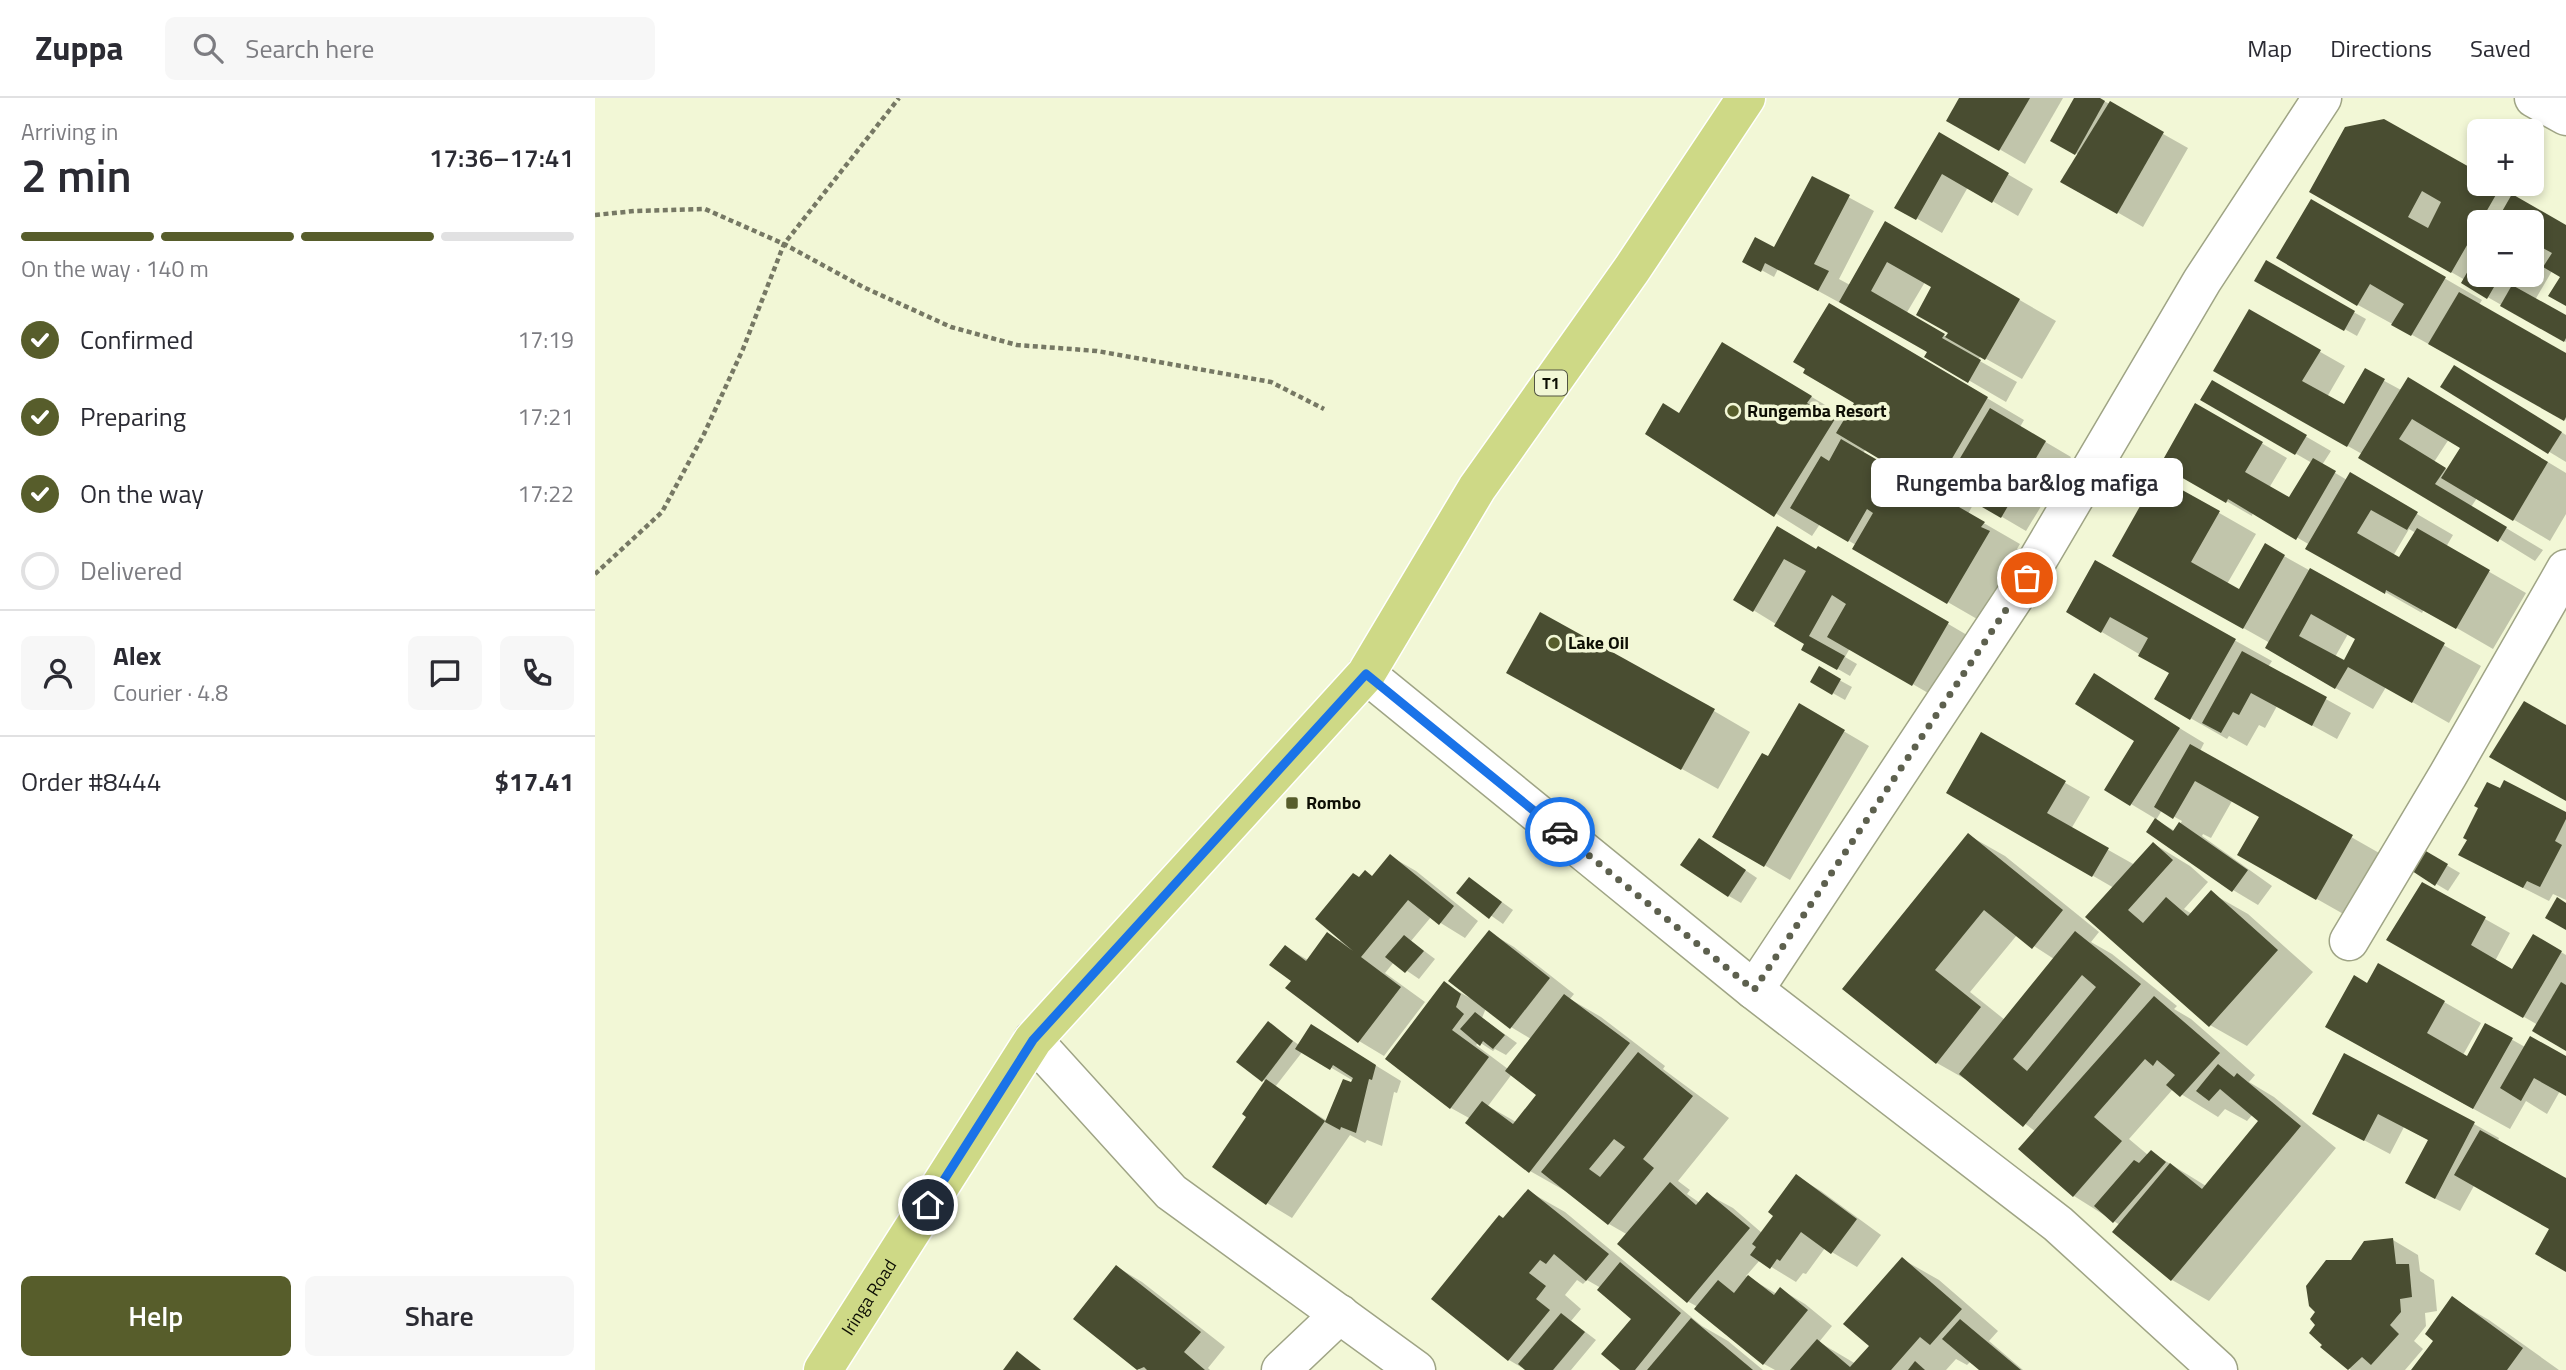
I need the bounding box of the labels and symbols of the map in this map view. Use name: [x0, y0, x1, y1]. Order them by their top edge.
road number: T1: [1535, 370, 1567, 396]
place label: Rungemba Resort: [1747, 397, 1887, 424]
marker: Rungemba Resort: [1725, 403, 1741, 419]
callout: Rungemba bar&log mafiga: [1871, 459, 2183, 508]
pin: [1997, 548, 2057, 608]
place label: Lake Oil: [1568, 629, 1629, 656]
marker: Lake Oil: [1546, 635, 1562, 651]
place label: Rombo: [1306, 789, 1361, 816]
marker: Rombo: [1284, 795, 1300, 811]
courier: [1525, 797, 1595, 867]
pin: [898, 1175, 958, 1235]
street label: Iringa Road: [834, 1254, 903, 1341]

